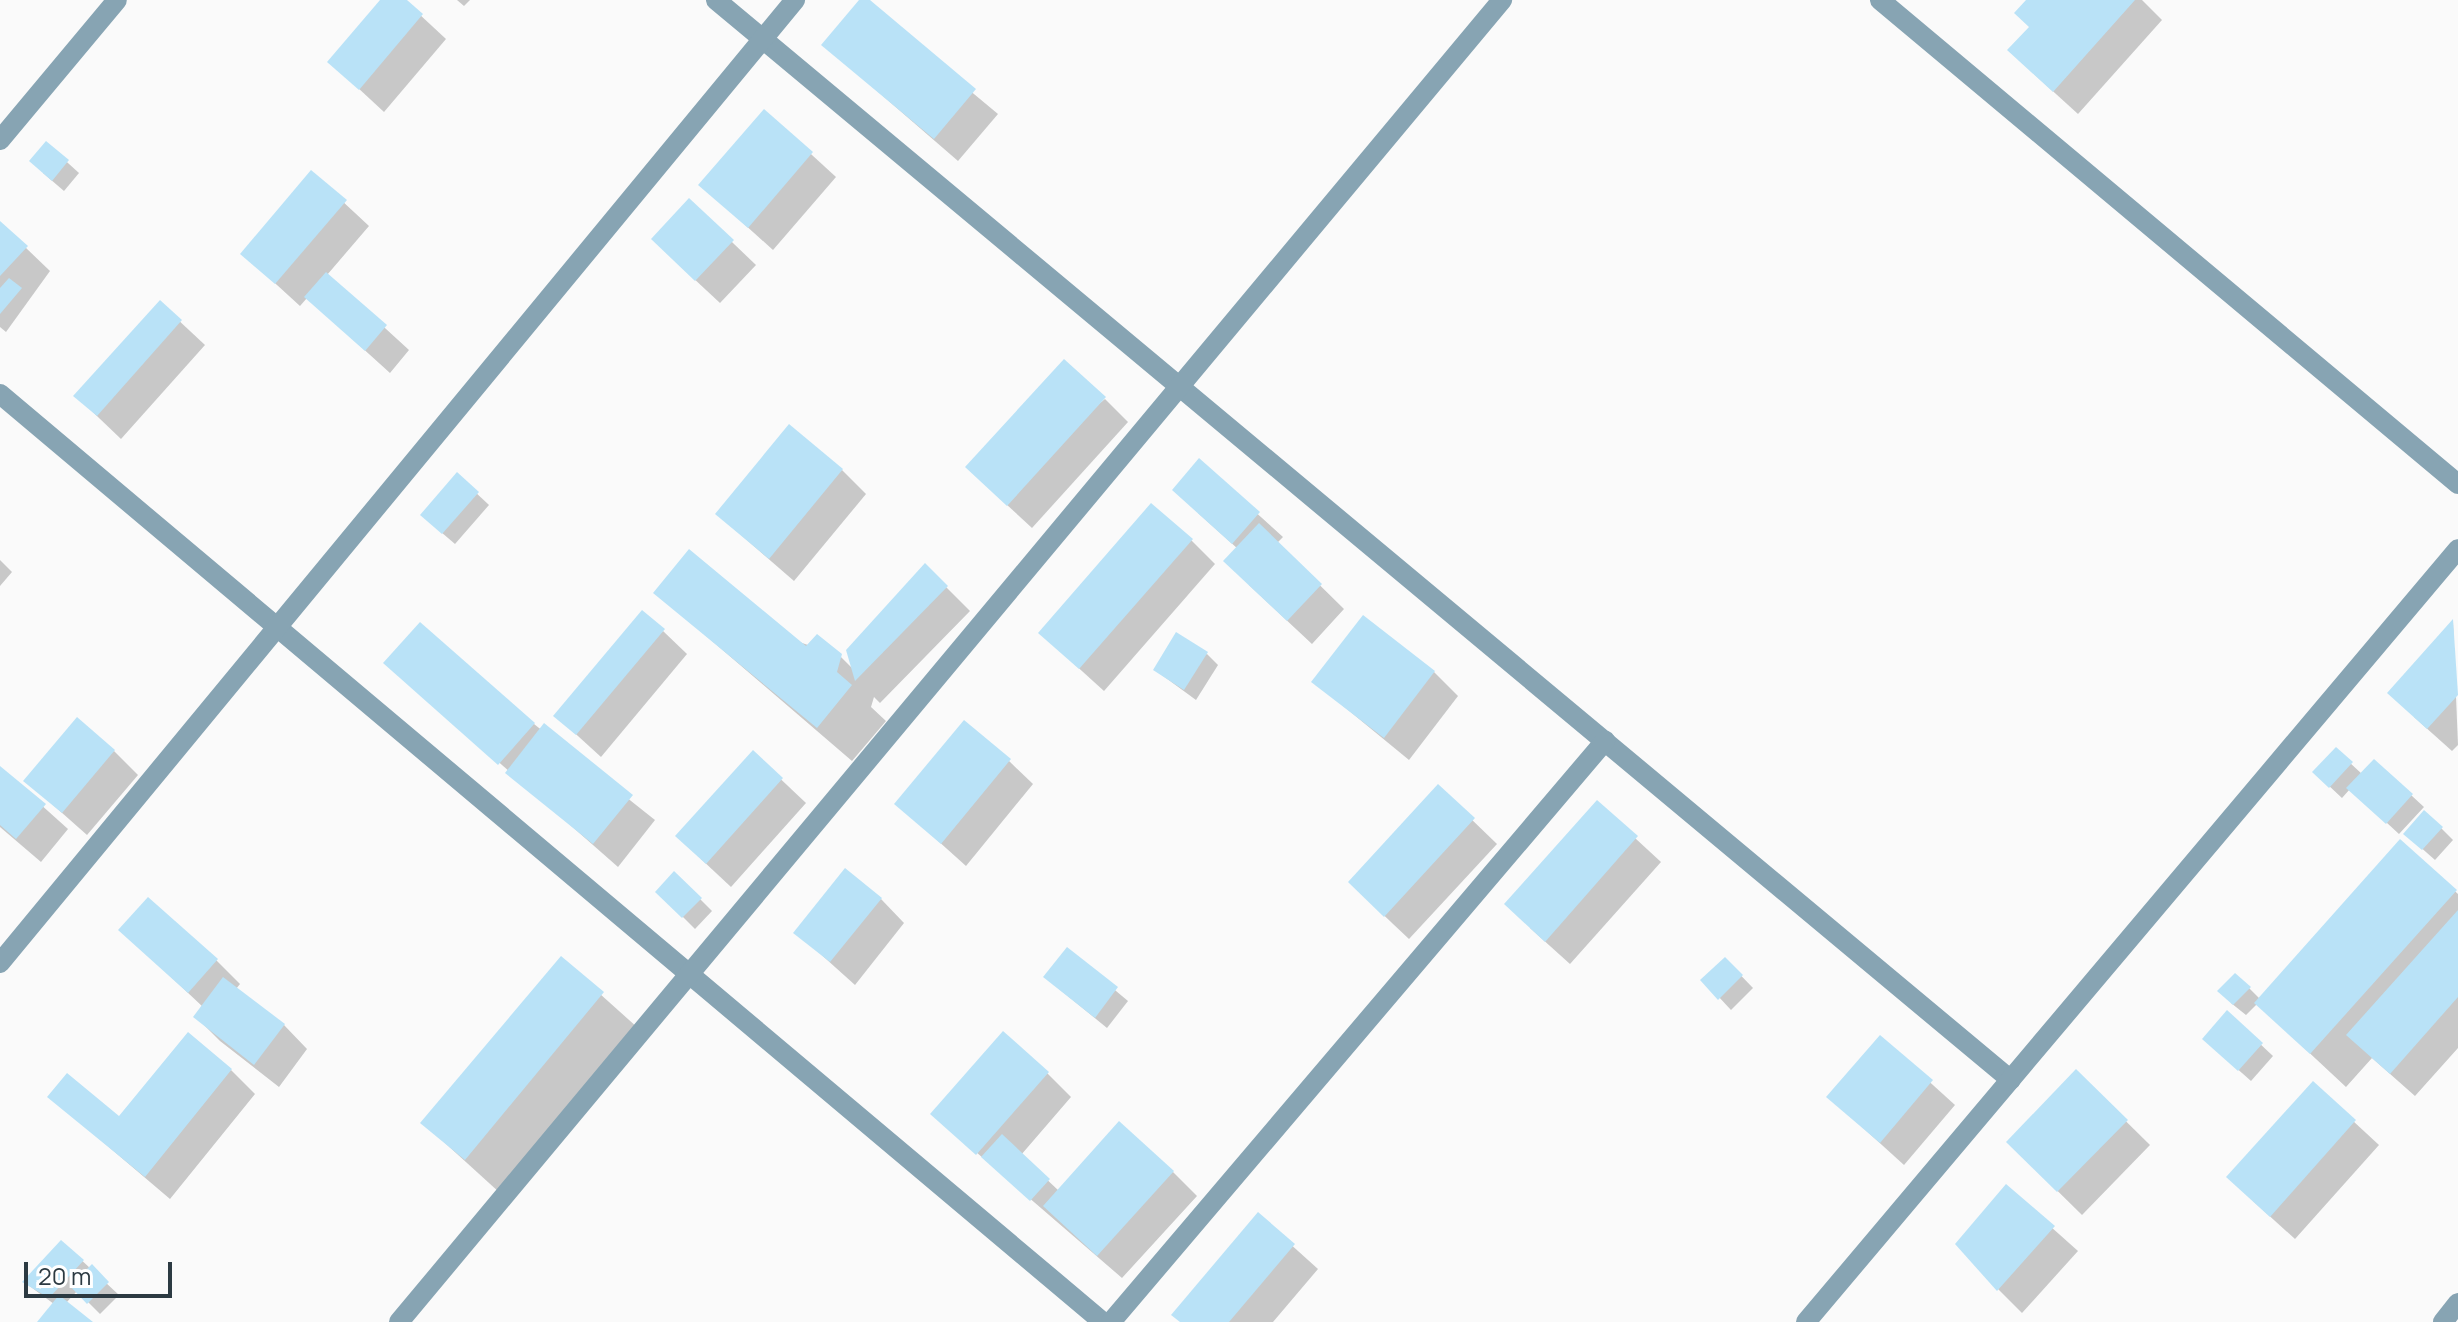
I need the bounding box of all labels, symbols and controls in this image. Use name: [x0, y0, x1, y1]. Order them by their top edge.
scale bar: [28, 1246, 176, 1296]
text: 20 m: [38, 1259, 91, 1292]

